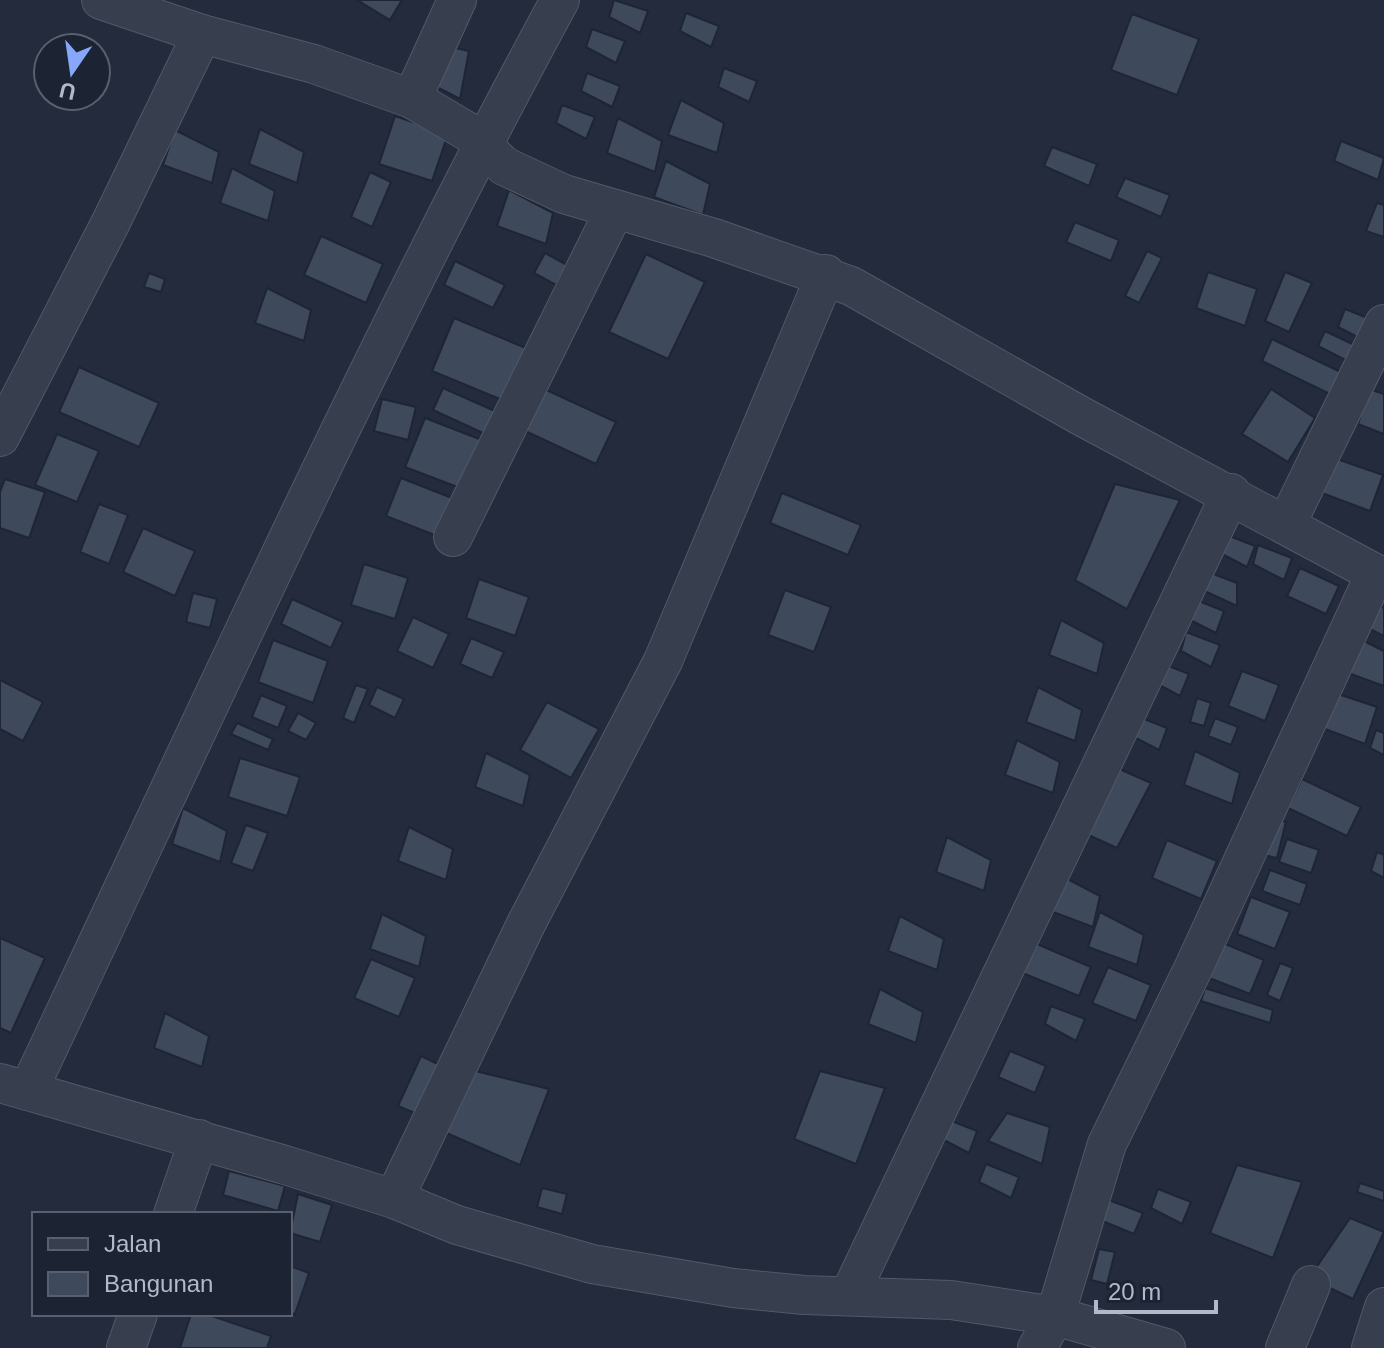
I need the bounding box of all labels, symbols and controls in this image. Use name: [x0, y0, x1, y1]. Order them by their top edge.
north arrow: [32, 32, 112, 112]
text: U: [57, 77, 78, 105]
legend: [32, 1212, 292, 1316]
text: Jalan: [104, 1230, 161, 1257]
scale bar: [1096, 1264, 1216, 1314]
text: Bangunan: [104, 1270, 213, 1297]
text: 20 m: [1108, 1278, 1161, 1305]

